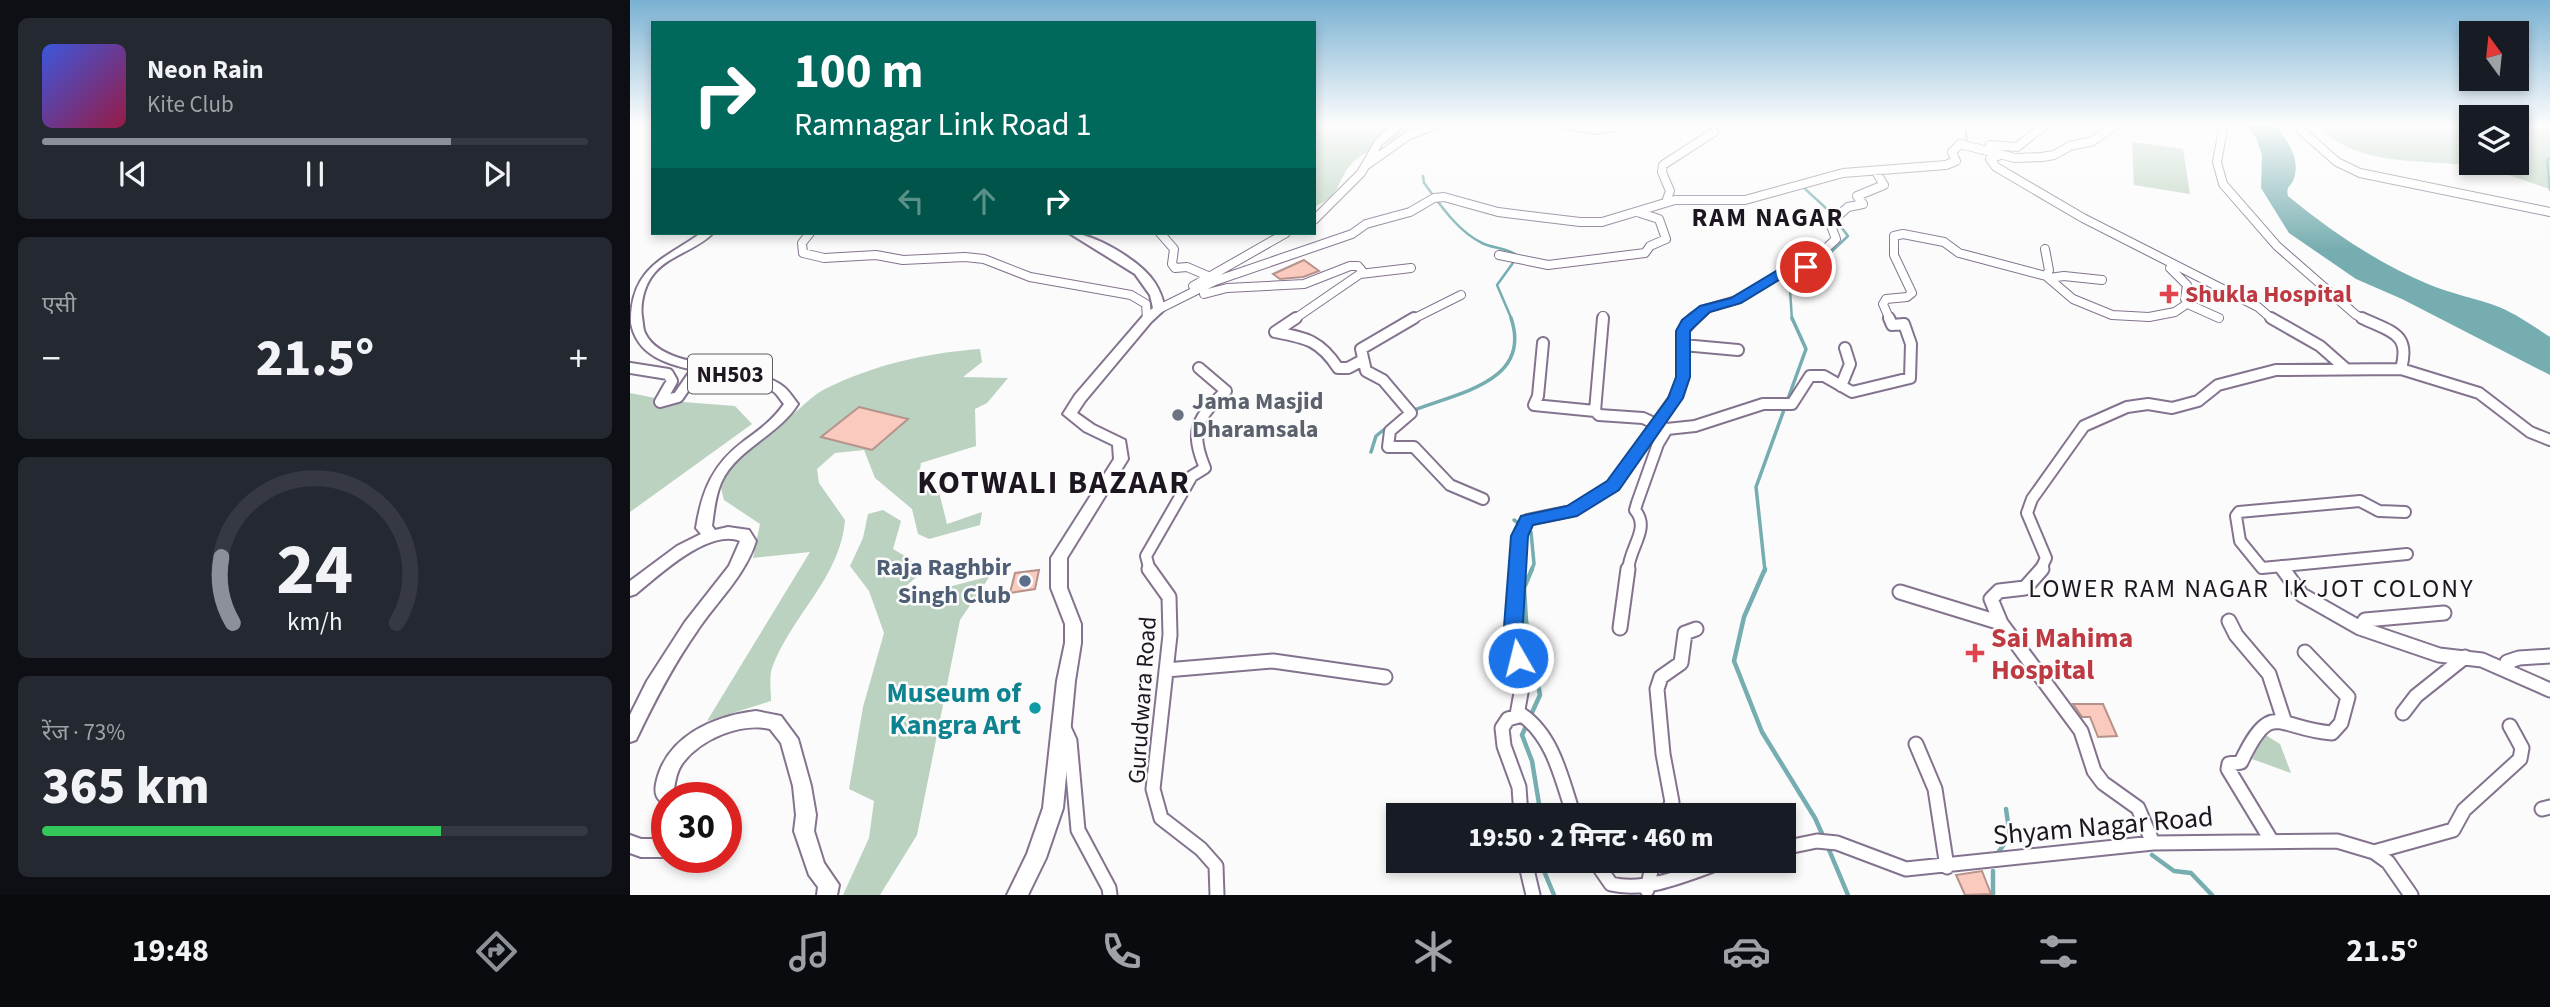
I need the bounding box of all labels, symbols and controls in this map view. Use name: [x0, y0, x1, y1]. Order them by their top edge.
north arrow: [2459, 21, 2529, 91]
map controls: [2459, 21, 2529, 175]
text: 100 m: [794, 37, 923, 107]
icon: right: [679, 49, 770, 140]
text: Neon Rain: [147, 51, 264, 88]
text: Kite Club: [147, 88, 234, 121]
text: Ramnagar Link Road 1: [794, 102, 1092, 148]
button: layers: [2459, 105, 2529, 175]
icon: previous: [114, 155, 152, 193]
icon: pause: [296, 155, 334, 193]
icon: next: [478, 155, 516, 193]
icon: left: [892, 182, 930, 220]
icon: ahead: [965, 182, 1003, 220]
icon: right: [1038, 182, 1076, 220]
district label: RAM NAGAR: [1692, 199, 1844, 236]
pin: [1776, 237, 1836, 297]
icon: arrive: [1787, 248, 1825, 286]
place label: Shukla Hospital: [2185, 277, 2352, 312]
marker: Shukla Hospital: [2159, 284, 2179, 304]
text: एसी: [42, 288, 76, 321]
text: 21.5°: [256, 322, 374, 396]
text: −: [42, 332, 61, 386]
text: +: [569, 332, 588, 386]
road number: NH503: [688, 354, 772, 394]
place label: Jama Masjid Dharamsala: [1192, 384, 1324, 447]
marker: Jama Masjid Dharamsala: [1170, 407, 1186, 423]
district label: KOTWALI BAZAAR: [917, 460, 1191, 506]
text: 24: [277, 519, 353, 623]
place label: Raja Raghbir Singh Club: [876, 550, 1011, 613]
district label: LOWER RAM NAGAR: [2028, 570, 2270, 607]
district label: IK JOT COLONY: [2283, 570, 2475, 607]
marker: Raja Raghbir Singh Club: [1017, 573, 1033, 589]
text: km/h: [287, 604, 343, 640]
street label: Gurudwara Road: [1119, 615, 1166, 785]
place label: Sai Mahima Hospital: [1991, 618, 2133, 690]
position arrow: [1481, 621, 1555, 695]
marker: Sai Mahima Hospital: [1965, 643, 1985, 663]
place label: Museum of Kangra Art: [886, 673, 1022, 745]
marker: Museum of Kangra Art: [1027, 700, 1043, 716]
text: रेंज · 73%: [42, 716, 125, 749]
text: 365 km: [42, 750, 210, 824]
speed limit sign: 30: [651, 782, 742, 873]
street label: Shyam Nagar Road: [1991, 796, 2215, 856]
text: 19:50 · 2 मिनट · 460 m: [1469, 819, 1713, 856]
icon: directions: [472, 927, 521, 976]
icon: music: [785, 927, 834, 976]
icon: phone: [1097, 927, 1146, 976]
icon: climate: [1409, 927, 1458, 976]
icon: car: [1722, 927, 1771, 976]
icon: filters: [2034, 927, 2083, 976]
text: 19:48: [132, 928, 209, 974]
text: 21.5°: [2346, 928, 2418, 974]

